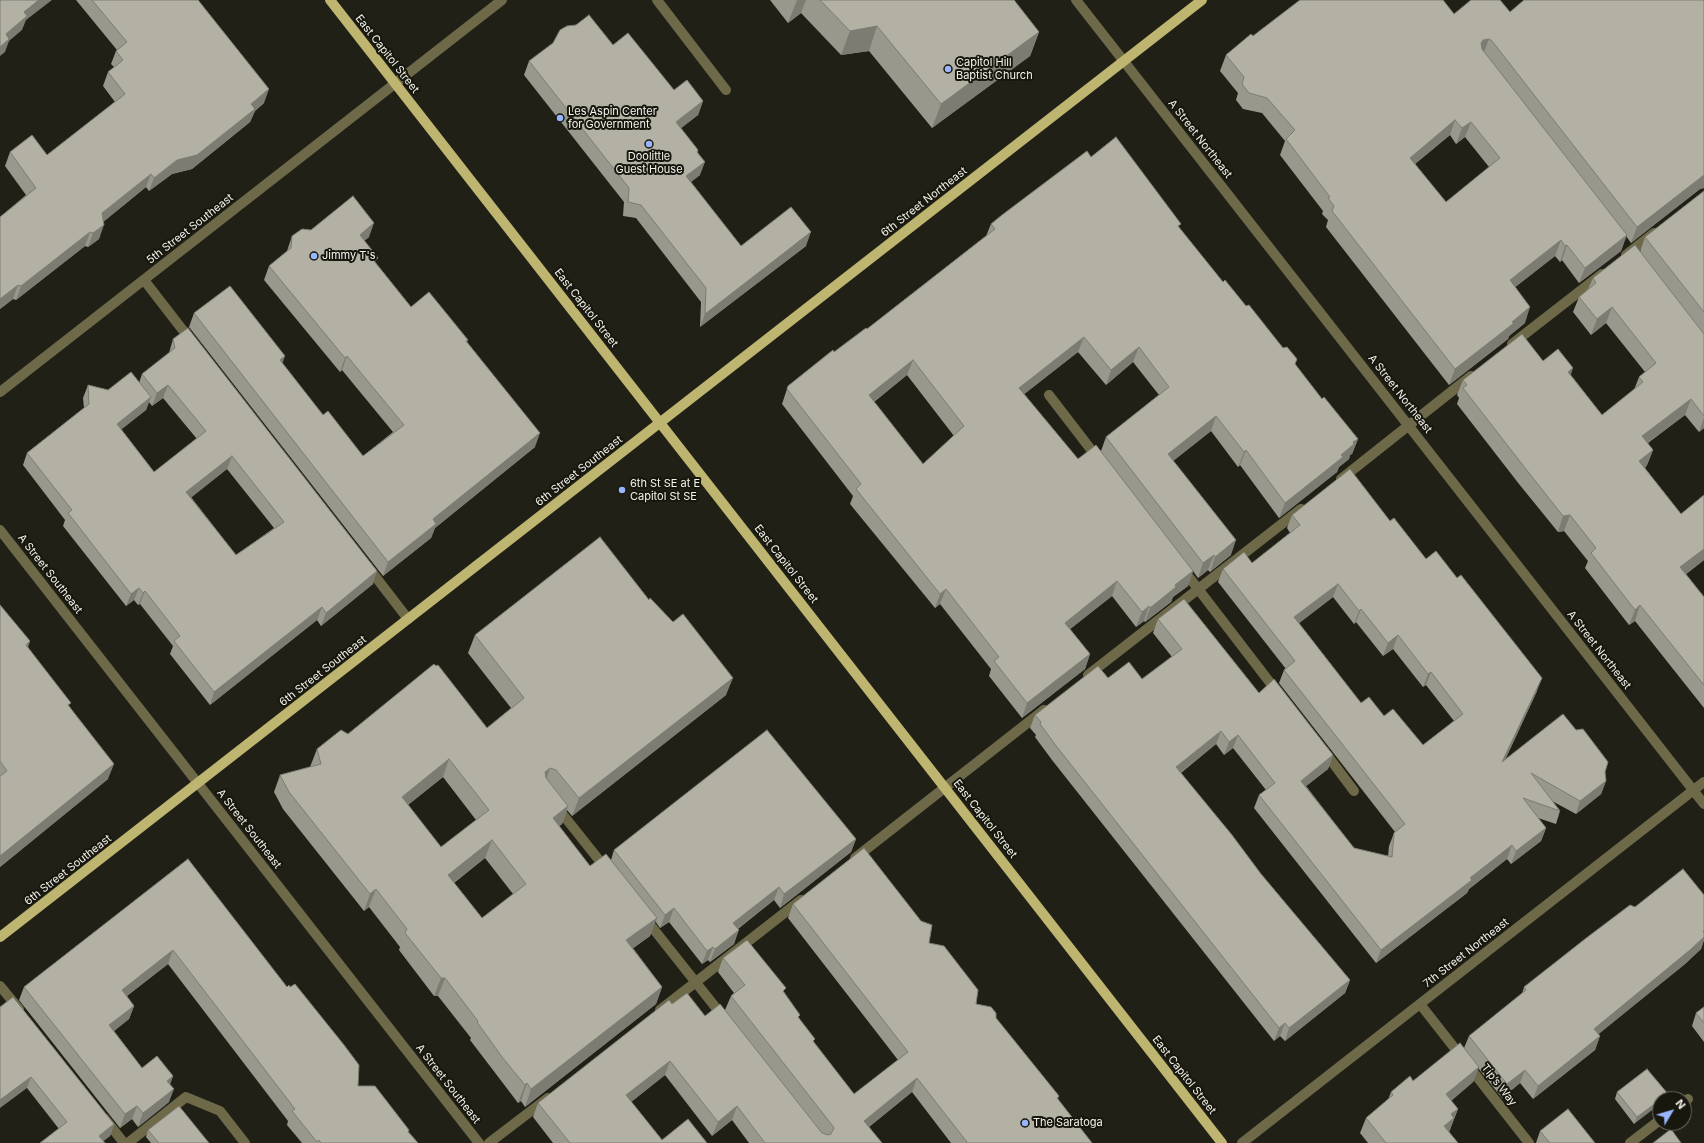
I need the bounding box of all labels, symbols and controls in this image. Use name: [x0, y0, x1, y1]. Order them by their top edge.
street label: East Capitol Street: [352, 12, 422, 96]
place label: Capitol Hill Baptist Church: [956, 56, 1033, 82]
marker: Capitol Hill Baptist Church: [943, 64, 953, 74]
street label: A Street Northeast: [1165, 97, 1235, 181]
place label: Les Aspin Center for Government: [568, 105, 657, 131]
marker: Les Aspin Center for Government: [555, 113, 565, 123]
marker: Doolittle Guest House: [644, 139, 654, 149]
place label: Doolittle Guest House: [615, 150, 683, 176]
street label: 6th Street Northeast: [878, 164, 970, 240]
street label: 5th Street Southeast: [144, 191, 236, 267]
place label: Jimmy T's: [322, 249, 376, 263]
marker: Jimmy T's: [309, 251, 319, 261]
street label: East Capitol Street: [551, 266, 621, 350]
street label: A Street Northeast: [1365, 352, 1435, 436]
street label: 6th Street Southeast: [533, 433, 625, 509]
place label: 6th St SE at E Capitol St SE: [630, 477, 700, 503]
marker: 6th St SE at E Capitol St SE: [617, 485, 627, 495]
street label: East Capitol Street: [751, 522, 821, 606]
street label: A Street Southeast: [15, 532, 85, 616]
street label: A Street Northeast: [1564, 608, 1634, 692]
street label: 6th Street Southeast: [277, 633, 369, 709]
street label: East Capitol Street: [950, 777, 1020, 861]
street label: A Street Southeast: [214, 787, 284, 871]
street label: 6th Street Southeast: [22, 832, 114, 908]
street label: 7th Street Northeast: [1421, 915, 1511, 991]
street label: East Capitol Street: [1149, 1033, 1219, 1117]
street label: A Street Southeast: [413, 1042, 483, 1126]
street label: Tip’s Way: [1479, 1061, 1519, 1109]
north arrow: [1652, 1091, 1692, 1131]
text: N: [1673, 1097, 1689, 1112]
place label: The Saratoga: [1033, 1116, 1103, 1130]
marker: The Saratoga: [1020, 1118, 1030, 1128]

